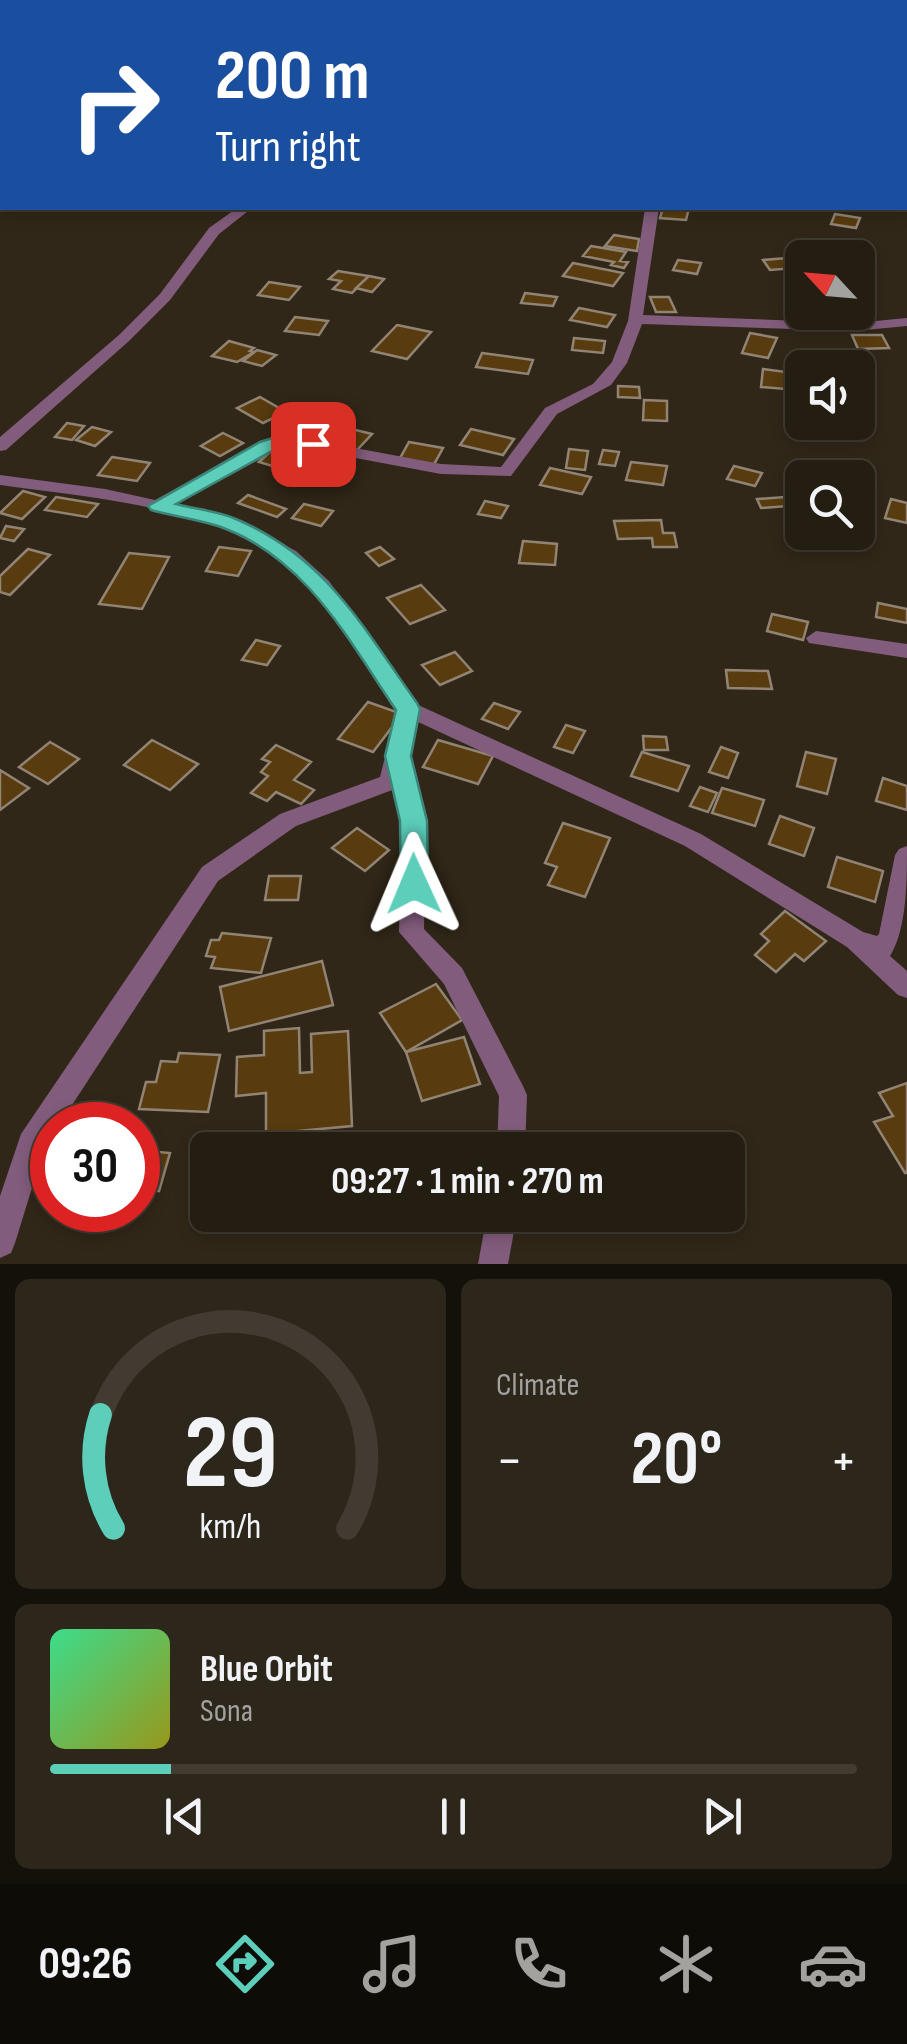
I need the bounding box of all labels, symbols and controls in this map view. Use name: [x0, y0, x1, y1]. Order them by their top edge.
text: 200 m: [215, 35, 370, 119]
icon: right: [50, 40, 180, 170]
text: Turn right: [215, 120, 361, 175]
north arrow: [785, 240, 875, 330]
map controls: [785, 240, 875, 550]
button: sound: [785, 350, 875, 440]
pin: [271, 402, 356, 487]
icon: arrive: [286, 417, 341, 472]
button: search: [785, 460, 875, 550]
position arrow: [362, 832, 466, 936]
speed limit sign: 30: [30, 1102, 160, 1232]
text: 09:27 · 1 min · 270 m: [331, 1159, 604, 1204]
text: Climate: [496, 1366, 579, 1405]
text: 29: [183, 1392, 278, 1517]
text: 20°: [630, 1415, 723, 1506]
text: −: [496, 1428, 523, 1495]
text: +: [830, 1428, 857, 1495]
text: km/h: [200, 1506, 261, 1549]
text: Blue Orbit: [200, 1647, 333, 1692]
text: Sona: [200, 1692, 253, 1731]
icon: previous: [157, 1789, 212, 1844]
icon: pause: [426, 1789, 481, 1844]
icon: next: [695, 1789, 750, 1844]
icon: directions: [210, 1929, 280, 1999]
icon: music: [357, 1929, 427, 1999]
icon: phone: [504, 1929, 574, 1999]
icon: climate: [651, 1929, 721, 1999]
icon: car: [798, 1929, 868, 1999]
text: 09:26: [39, 1937, 132, 1992]

